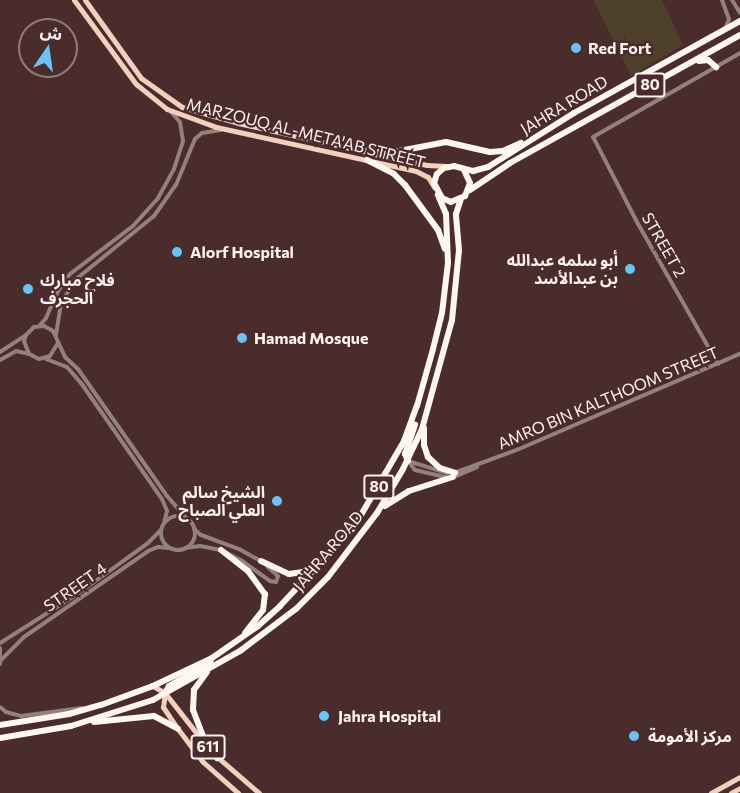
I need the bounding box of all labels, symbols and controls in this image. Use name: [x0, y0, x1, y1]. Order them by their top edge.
north arrow: [18, 18, 78, 78]
text: ش: [39, 20, 65, 44]
place label: Red Fort: [588, 38, 651, 58]
marker: Red Fort: [569, 41, 583, 55]
street label: JAHRA ROAD: [517, 71, 611, 139]
road number: 80: [634, 73, 666, 97]
street label: MARZOUQ AL-META'AB STREET: [185, 94, 427, 172]
street label: STREET 2: [638, 209, 690, 281]
place label: Alorf Hospital: [190, 242, 294, 262]
marker: Alorf Hospital: [168, 243, 186, 261]
place label: أبو سلمه عبدالله بن عبدالأسد: [507, 250, 618, 288]
marker: أبو سلمه عبدالله بن عبدالأسد: [623, 262, 637, 276]
place label: فلاح مبارك الحجرف: [40, 270, 115, 308]
marker: فلاح مبارك الحجرف: [21, 282, 35, 296]
place label: Hamad Mosque: [254, 328, 368, 348]
marker: Hamad Mosque: [235, 331, 249, 345]
street label: AMRO BIN KALTHOOM STREET: [495, 343, 721, 453]
road number: 80: [362, 475, 395, 499]
place label: الشيخ سالم العلي الصباح: [178, 482, 265, 520]
marker: الشيخ سالم العلي الصباح: [270, 494, 284, 508]
street label: JAHRA ROAD: [289, 507, 367, 595]
street label: STREET 4: [40, 558, 110, 616]
place label: Jahra Hospital: [338, 706, 441, 726]
marker: Jahra Hospital: [315, 707, 333, 725]
place label: مركز الأمومة: [648, 726, 732, 746]
marker: مركز الأمومة: [625, 727, 643, 745]
road number: 611: [190, 735, 226, 759]

